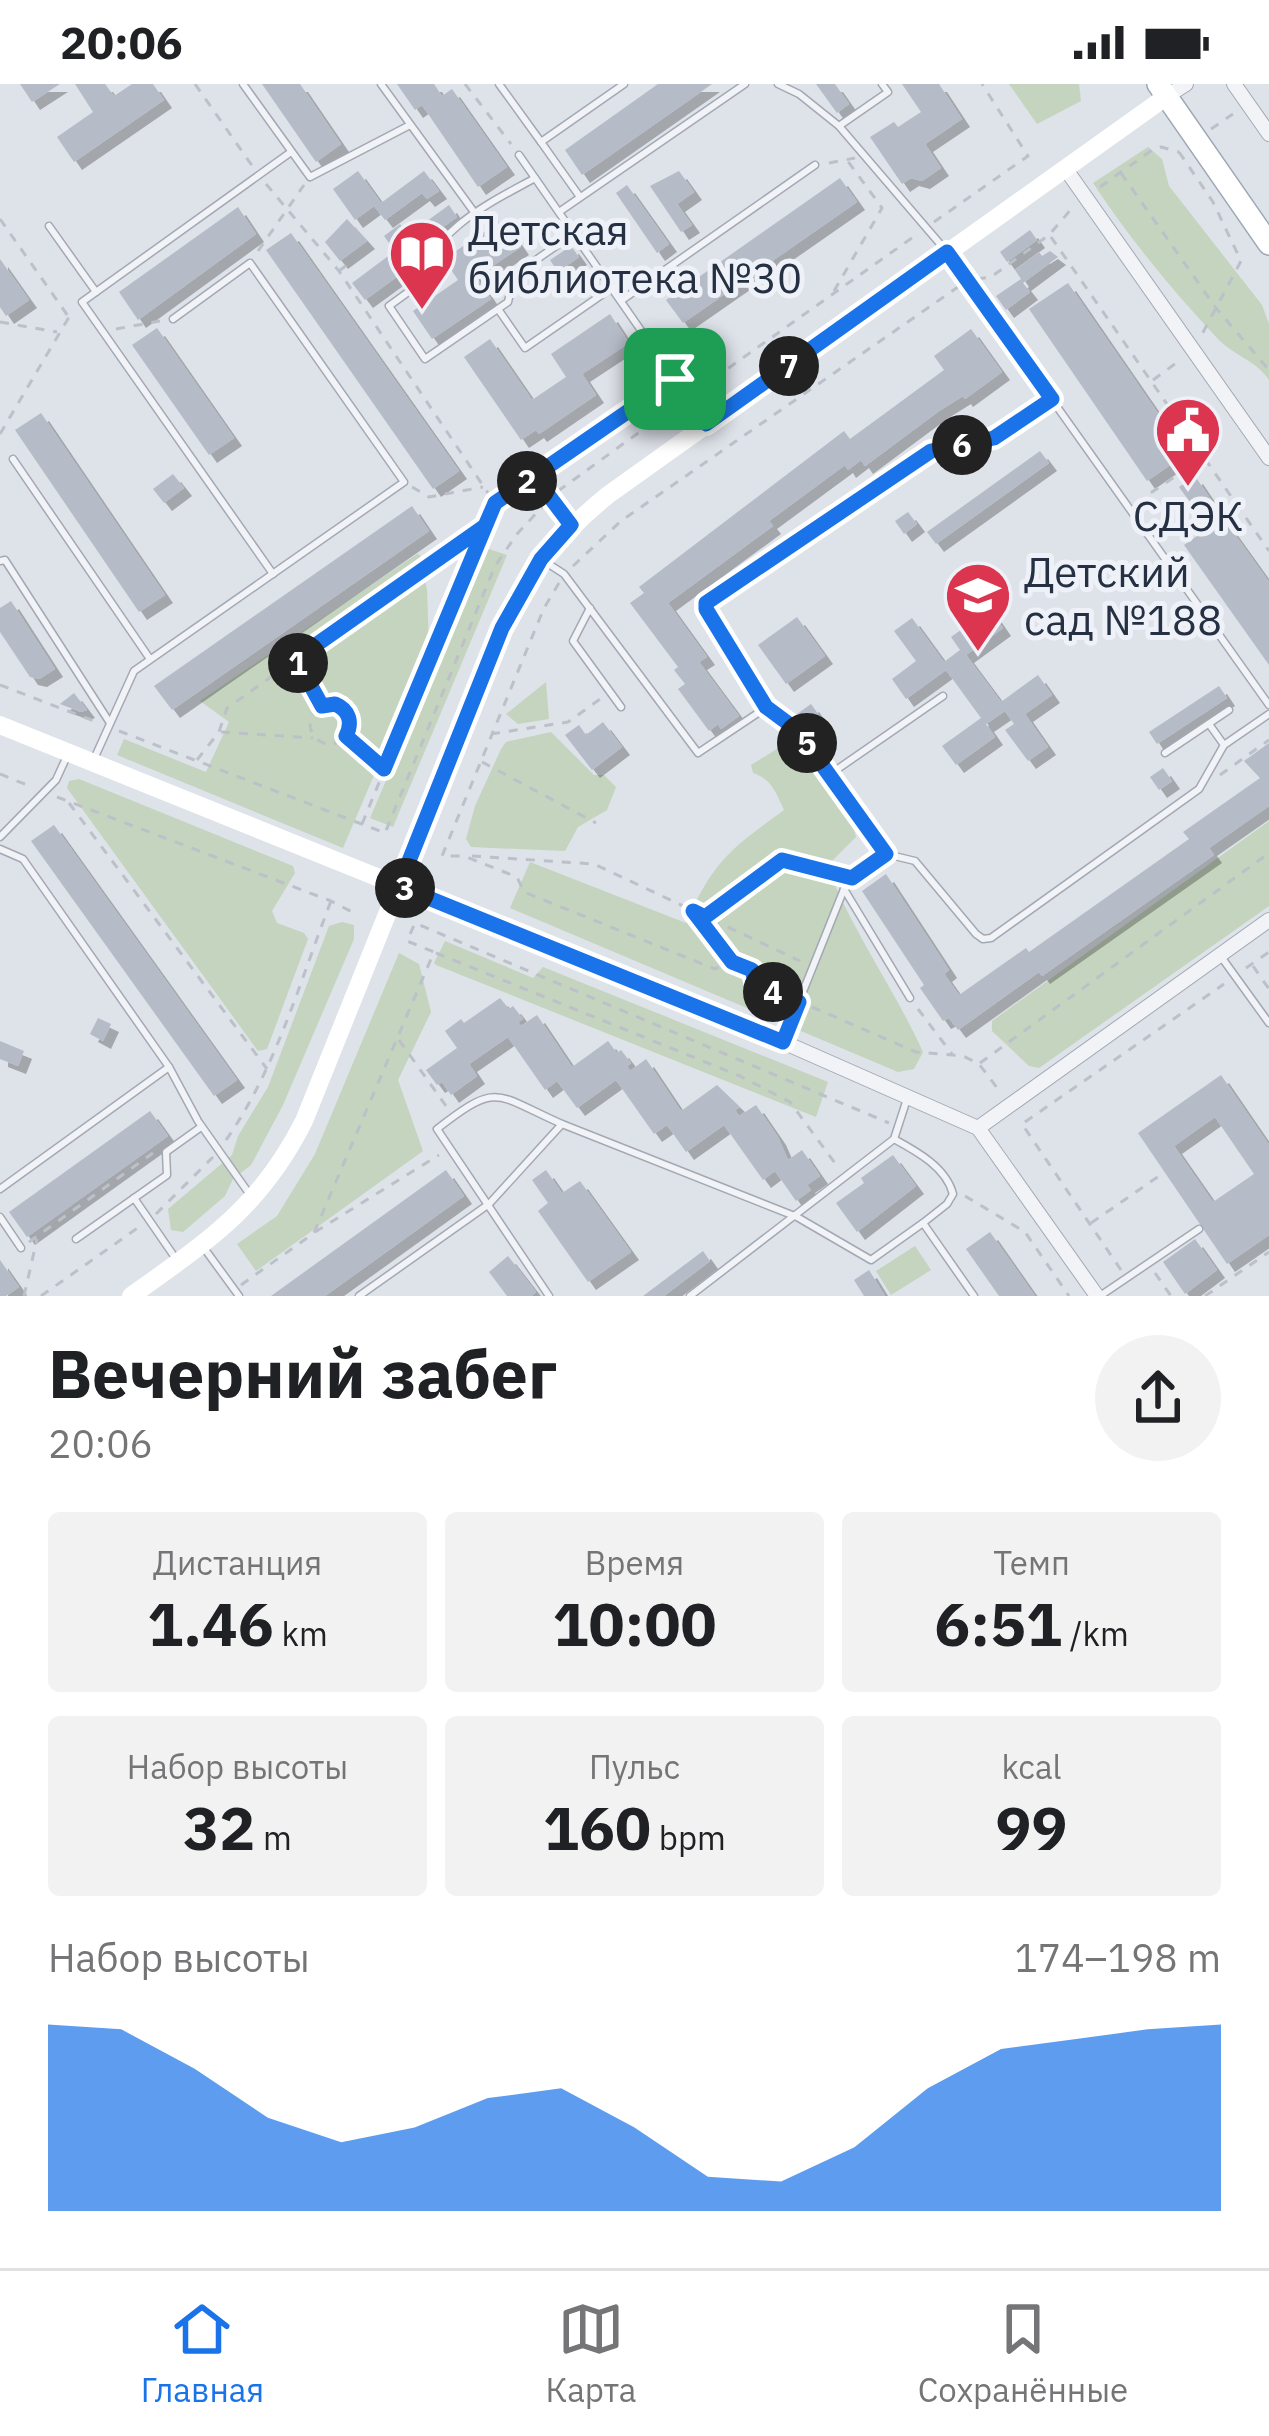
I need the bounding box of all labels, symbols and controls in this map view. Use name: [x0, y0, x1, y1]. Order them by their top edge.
text: 20:06: [60, 13, 183, 71]
place label: Детская библиотека №30: [468, 202, 802, 305]
library icon: Детская библиотека №30: [387, 218, 457, 312]
pin: [624, 328, 726, 430]
pin: 7: [759, 336, 819, 396]
text: 7: [779, 344, 799, 387]
icon: arrive: [642, 346, 708, 412]
public building icon: СДЭК: [1153, 395, 1223, 489]
pin: 6: [932, 415, 992, 475]
text: 6: [952, 423, 972, 466]
pin: 2: [497, 451, 557, 511]
text: 2: [517, 459, 537, 502]
place label: СДЭК: [1133, 488, 1243, 543]
place label: Детский сад №188: [1024, 544, 1222, 647]
school or university icon: Детский сад №188: [943, 560, 1013, 654]
pin: 1: [268, 633, 328, 693]
text: 1: [288, 641, 308, 684]
pin: 5: [777, 713, 837, 773]
text: 5: [797, 721, 817, 764]
pin: 3: [375, 858, 435, 918]
text: 3: [395, 866, 415, 909]
pin: 4: [743, 962, 803, 1022]
text: 4: [763, 970, 783, 1013]
text: Вечерний забег: [48, 1330, 557, 1416]
button: share: [1095, 1335, 1221, 1461]
text: 20:06: [48, 1418, 153, 1469]
text: Дистанция: [153, 1541, 322, 1584]
text: Время: [585, 1541, 684, 1584]
text: Темп: [993, 1541, 1070, 1584]
text: 1.46: [147, 1584, 274, 1663]
text: 10:00: [553, 1584, 716, 1663]
text: 6:51: [934, 1584, 1062, 1663]
text: km: [274, 1612, 328, 1655]
text: /km: [1062, 1612, 1129, 1655]
text: Набор высоты: [127, 1745, 348, 1788]
text: Пульс: [589, 1745, 680, 1788]
text: kcal: [1001, 1745, 1062, 1788]
text: 32: [183, 1788, 255, 1867]
text: 160: [543, 1788, 651, 1867]
text: 99: [996, 1788, 1068, 1867]
text: m: [255, 1816, 292, 1859]
text: bpm: [651, 1816, 726, 1859]
text: Набор высоты: [48, 1932, 310, 1983]
text: 174–198 m: [1014, 1932, 1221, 1983]
tab: Главная: [141, 2296, 264, 2411]
tab: Карта: [546, 2296, 636, 2411]
tab: Сохранённые: [918, 2296, 1128, 2411]

